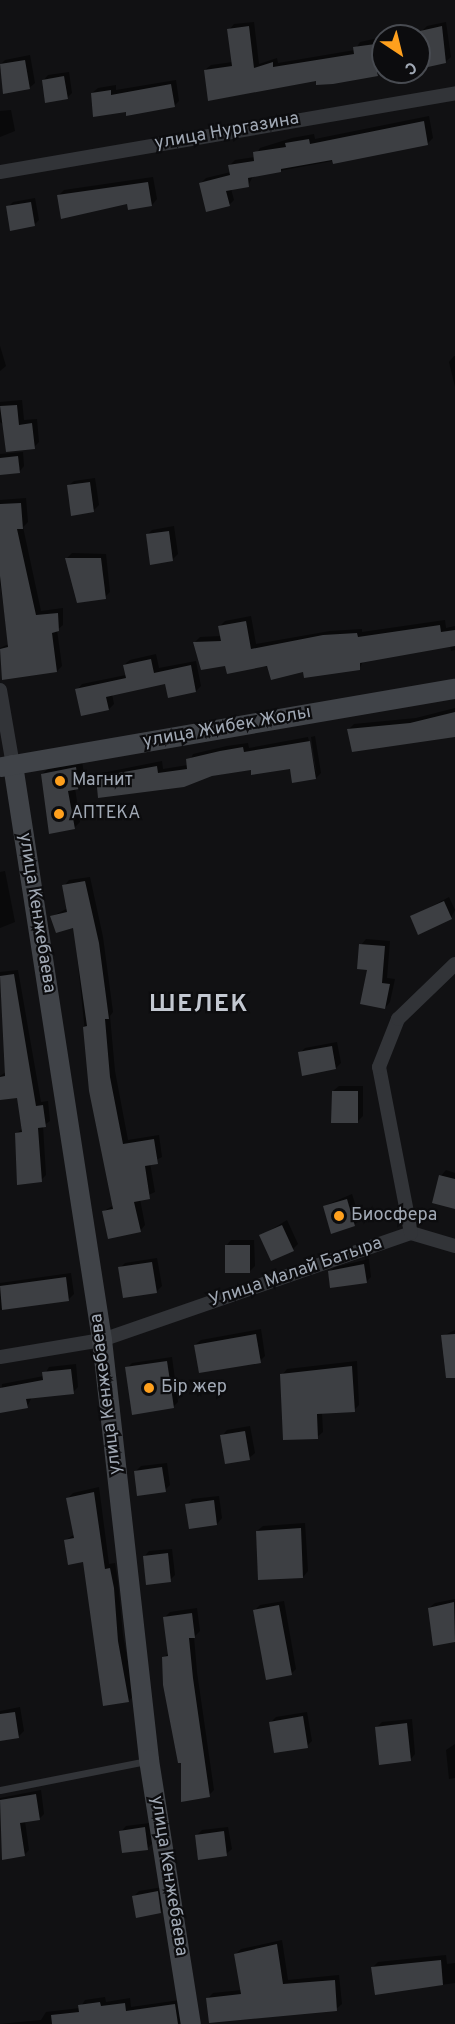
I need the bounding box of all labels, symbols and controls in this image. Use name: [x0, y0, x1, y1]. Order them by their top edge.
north arrow: [371, 24, 431, 84]
text: С: [400, 56, 420, 78]
street label: улица Нургазина: [153, 109, 301, 155]
street label: улица Жибек Жолы: [141, 703, 313, 753]
place label: Магнит: [72, 770, 133, 792]
marker: Магнит: [53, 774, 67, 788]
place label: АПТЕКА: [71, 803, 141, 825]
marker: АПТЕКА: [52, 807, 66, 821]
street label: улица Кенжебаева: [13, 831, 59, 995]
district label: ШЕЛЕК: [149, 992, 249, 1020]
place label: Биосфера: [351, 1205, 437, 1227]
marker: Биосфера: [332, 1209, 346, 1223]
street label: Улица Малай Батыра: [207, 1233, 385, 1313]
street label: улица Кенжебаева: [86, 1312, 128, 1476]
place label: Бір жер: [161, 1377, 227, 1399]
marker: Бір жер: [142, 1381, 156, 1395]
street label: улица Кенжебаева: [145, 1794, 191, 1958]

